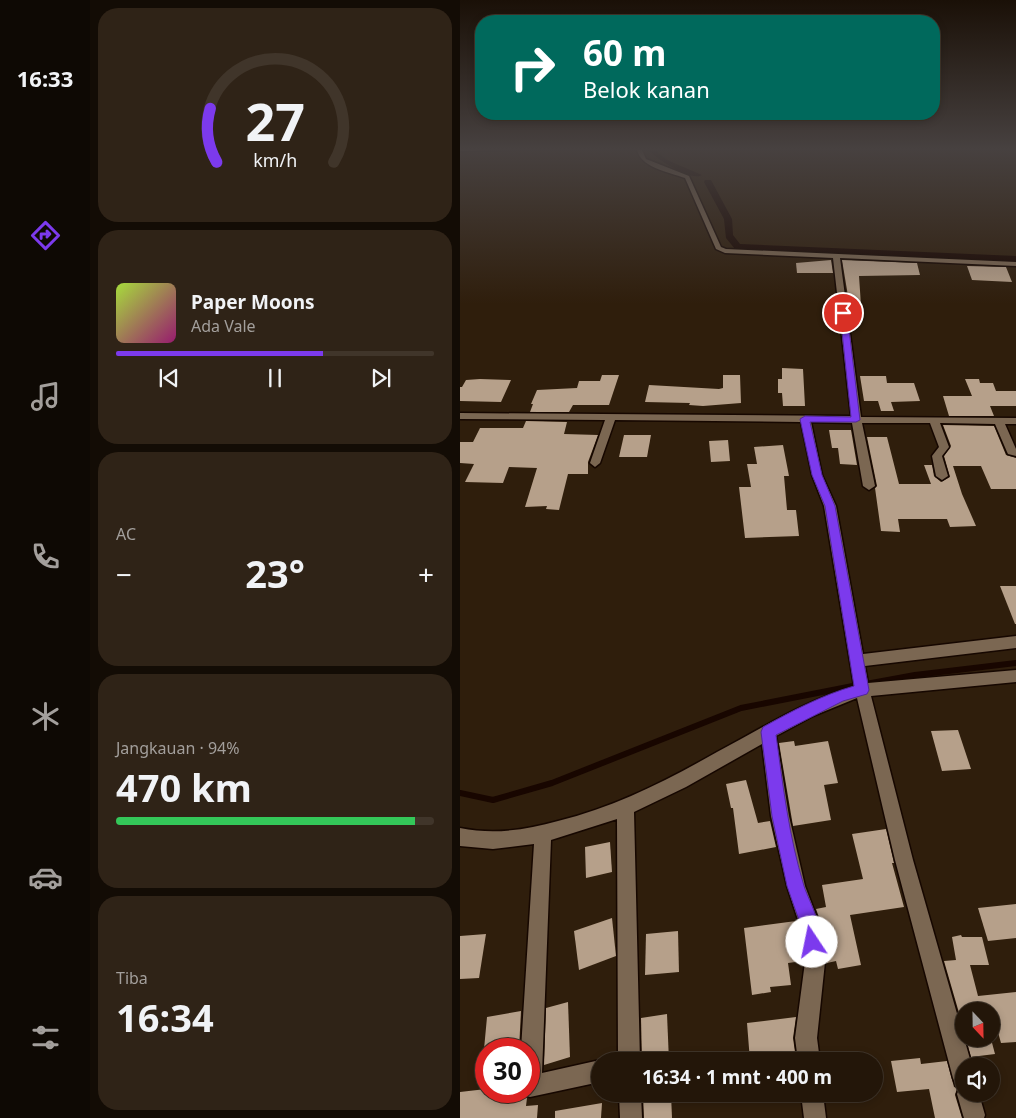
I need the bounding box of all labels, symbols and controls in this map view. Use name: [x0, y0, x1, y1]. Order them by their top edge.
text: 60 m: [583, 29, 666, 76]
icon: right: [500, 35, 565, 100]
text: 16:33: [17, 63, 73, 93]
text: Belok kanan: [583, 74, 710, 104]
text: 27: [245, 85, 305, 156]
text: km/h: [253, 148, 297, 172]
icon: directions: [28, 218, 63, 253]
text: Paper Moons: [191, 289, 315, 315]
pin: [822, 292, 864, 334]
icon: arrive: [829, 299, 857, 327]
text: Ada Vale: [191, 315, 256, 337]
icon: previous: [155, 364, 183, 392]
icon: pause: [261, 364, 289, 392]
icon: next: [367, 364, 395, 392]
icon: music: [28, 379, 63, 414]
text: AC: [116, 523, 136, 545]
icon: phone: [28, 539, 63, 574]
text: 23°: [245, 547, 305, 599]
text: −: [116, 555, 132, 593]
text: +: [418, 555, 434, 593]
icon: climate: [28, 699, 63, 734]
text: Jangkauan · 94%: [116, 737, 240, 759]
text: 470 km: [116, 761, 252, 813]
icon: car: [28, 860, 63, 895]
position arrow: [785, 915, 837, 967]
text: Tiba: [116, 967, 148, 989]
text: 16:34: [116, 991, 214, 1043]
north arrow: [955, 1002, 1000, 1048]
map controls: [955, 1002, 1000, 1102]
icon: filters: [28, 1020, 63, 1055]
speed limit sign: 30: [475, 1038, 540, 1103]
button: sound: [955, 1057, 1000, 1102]
text: 16:34 · 1 mnt · 400 m: [642, 1064, 832, 1090]

